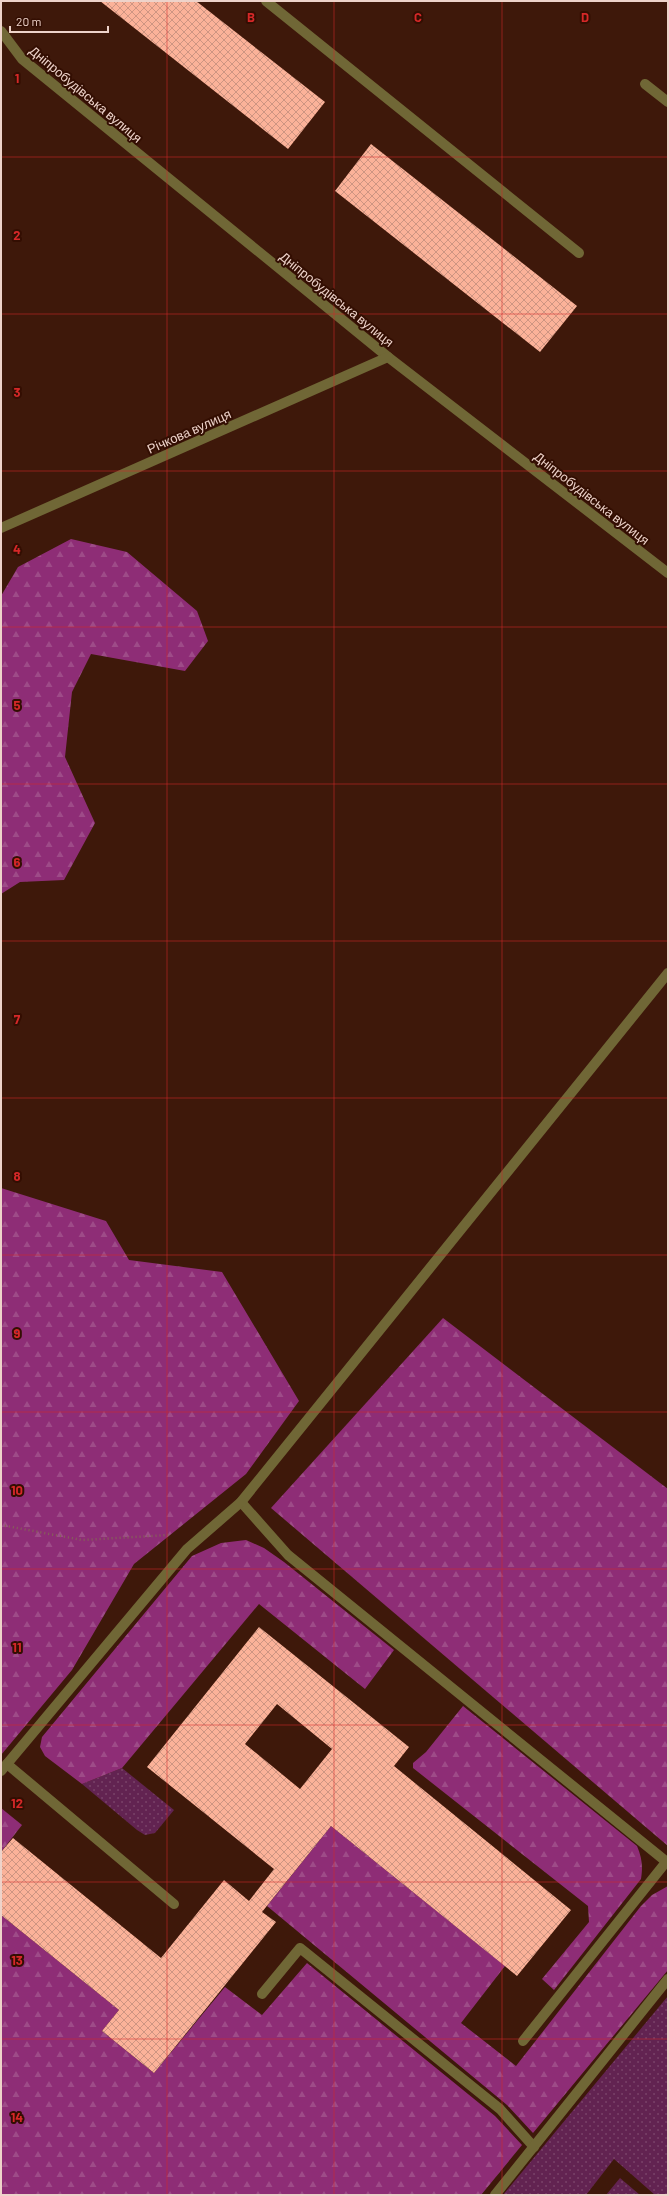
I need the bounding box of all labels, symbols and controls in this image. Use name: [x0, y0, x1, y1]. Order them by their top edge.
scale bar: [10, 8, 108, 34]
text: B: [247, 9, 255, 25]
text: C: [414, 9, 422, 25]
text: D: [581, 9, 589, 25]
text: 20 m: [16, 14, 42, 28]
street label: Дніпробудівська вулиця: [26, 42, 146, 146]
text: 1: [15, 70, 19, 86]
text: 2: [13, 227, 21, 243]
street label: Дніпробудівська вулиця: [277, 248, 397, 350]
text: 3: [13, 384, 21, 400]
street label: Річкова вулиця: [145, 405, 233, 457]
street label: Дніпробудівська вулиця: [531, 448, 653, 548]
text: 4: [13, 541, 21, 557]
text: 5: [13, 697, 21, 713]
text: 6: [14, 854, 21, 870]
text: 7: [14, 1011, 21, 1027]
text: 8: [13, 1168, 21, 1184]
text: 9: [14, 1325, 21, 1341]
text: 10: [11, 1482, 23, 1498]
text: 11: [12, 1639, 22, 1655]
text: 12: [11, 1795, 23, 1811]
text: 13: [11, 1952, 23, 1968]
text: 14: [11, 2109, 23, 2125]

